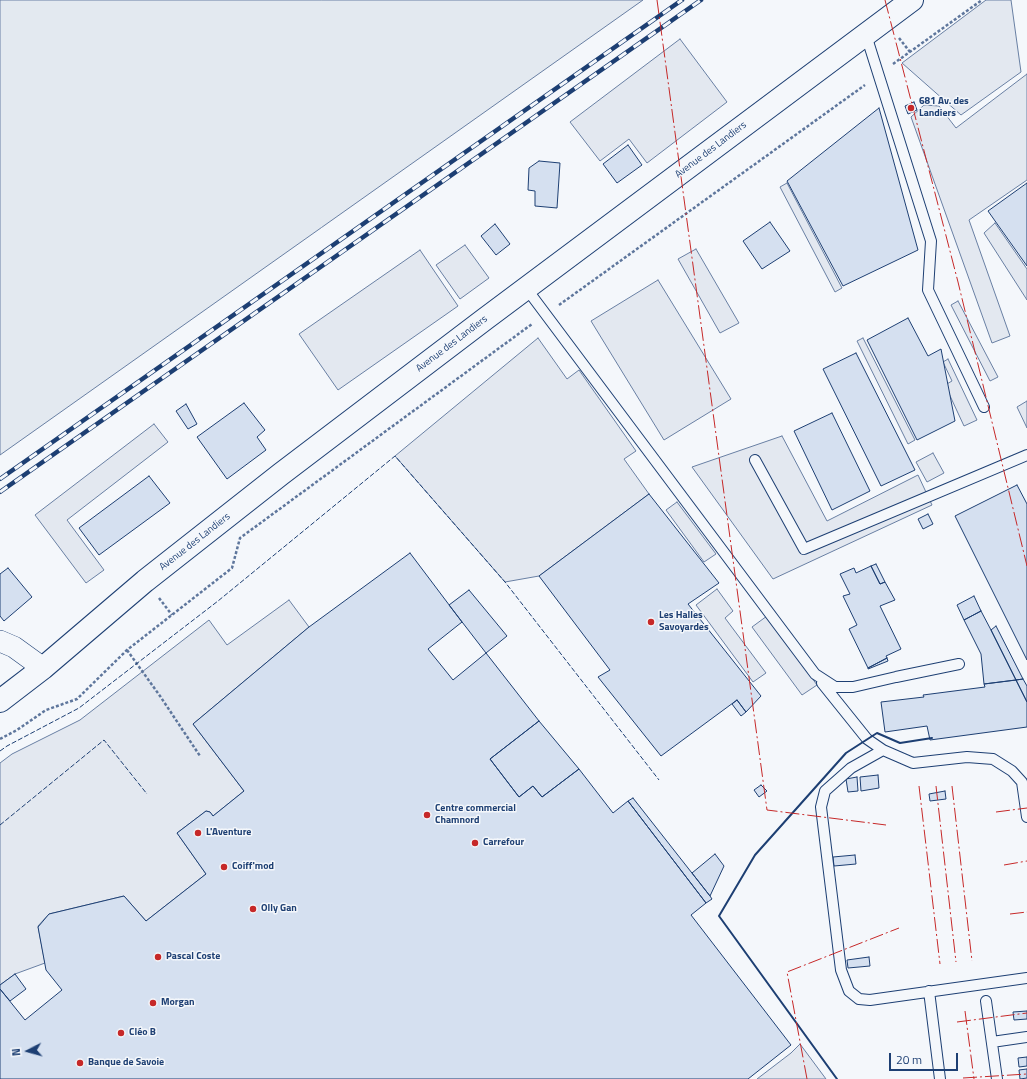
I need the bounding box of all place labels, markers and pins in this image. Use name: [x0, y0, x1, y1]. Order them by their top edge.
place label: 681 Av. des Landiers: [919, 96, 969, 120]
marker: 681 Av. des Landiers: [906, 103, 916, 113]
place label: Les Halles Savoyardes: [659, 610, 709, 634]
marker: Les Halles Savoyardes: [646, 617, 656, 627]
place label: Centre commercial Chamnord: [435, 803, 516, 826]
marker: Centre commercial Chamnord: [422, 810, 432, 820]
place label: L'Aventure: [206, 827, 251, 839]
marker: L'Aventure: [193, 828, 203, 838]
place label: Carrefour: [483, 837, 524, 849]
marker: Carrefour: [470, 838, 480, 848]
place label: Coiff'mod: [232, 861, 274, 873]
marker: Coiff'mod: [219, 862, 229, 872]
place label: Olly Gan: [261, 903, 297, 915]
marker: Olly Gan: [248, 904, 258, 914]
place label: Pascal Coste: [166, 951, 220, 963]
marker: Pascal Coste: [153, 952, 163, 962]
place label: Morgan: [161, 997, 195, 1009]
marker: Morgan: [148, 998, 158, 1008]
place label: Cléo B: [129, 1027, 156, 1039]
marker: Cléo B: [116, 1028, 126, 1038]
place label: Banque de Savoie: [88, 1057, 164, 1069]
marker: Banque de Savoie: [75, 1058, 85, 1068]

